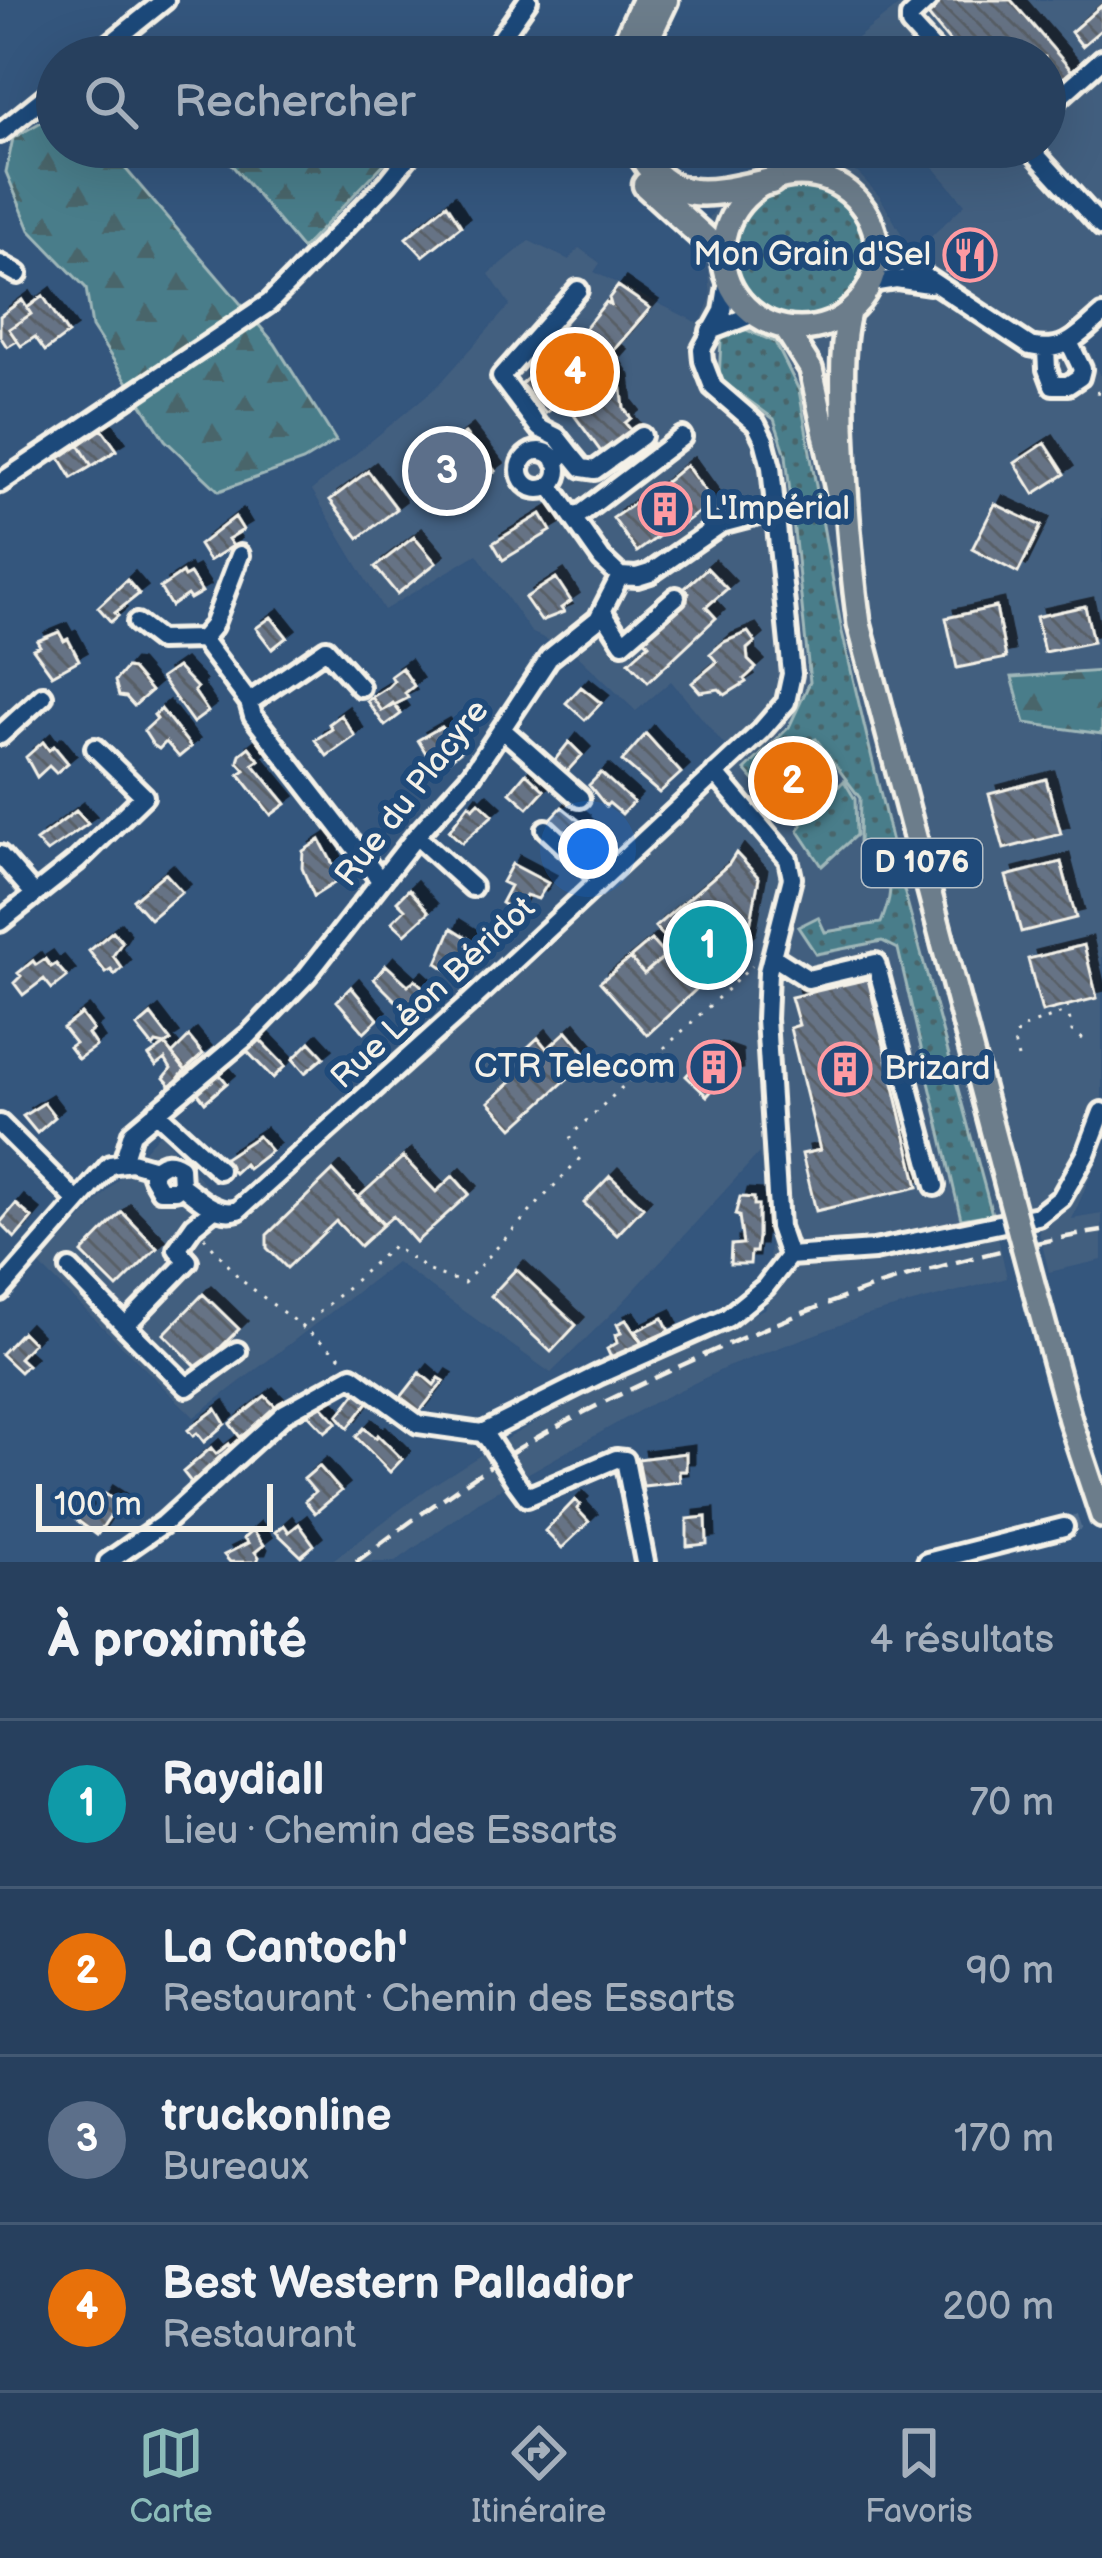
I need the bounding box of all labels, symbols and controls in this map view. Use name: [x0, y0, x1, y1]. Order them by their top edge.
search box: [36, 36, 1066, 168]
icon: search: [78, 69, 144, 135]
text: Rechercher: [174, 75, 415, 130]
restaurant icon: Mon Grain d'Sel: [942, 227, 998, 283]
place label: Mon Grain d'Sel: [693, 235, 931, 275]
pin: 4: [536, 327, 614, 417]
pin: 3: [408, 426, 486, 516]
building icon: L'Impérial: [637, 481, 693, 537]
place label: L'Impérial: [704, 489, 850, 529]
street label: Rue du Placyre: [327, 692, 497, 894]
pin: 2: [754, 736, 832, 826]
your location: [558, 819, 618, 879]
road number: D 1076: [862, 839, 982, 887]
street label: Rue Léon Béridot: [323, 888, 543, 1098]
pin: 1: [669, 900, 747, 990]
building icon: CTR Telecom: [686, 1039, 742, 1095]
building icon: Brizard: [817, 1041, 873, 1097]
place label: CTR Telecom: [474, 1047, 675, 1087]
place label: Brizard: [884, 1049, 990, 1089]
scale bar: [36, 1478, 273, 1531]
text: 100 m: [54, 1485, 142, 1525]
text: À proximité: [48, 1610, 307, 1671]
text: 4 résultats: [869, 1617, 1054, 1664]
text: Raydiall: [162, 1753, 324, 1808]
text: 1: [79, 1780, 95, 1827]
text: 70 m: [969, 1780, 1054, 1827]
text: Lieu · Chemin des Essarts: [162, 1808, 617, 1855]
text: La Cantoch': [162, 1921, 407, 1976]
text: 2: [75, 1948, 99, 1995]
text: 90 m: [966, 1948, 1054, 1995]
text: Restaurant · Chemin des Essarts: [162, 1976, 735, 2023]
text: truckonline: [162, 2089, 392, 2144]
text: 3: [76, 2116, 98, 2163]
text: 170 m: [954, 2116, 1054, 2163]
text: Bureaux: [162, 2144, 309, 2191]
text: Best Western Palladior: [162, 2257, 633, 2312]
text: 4: [76, 2284, 98, 2331]
text: 200 m: [942, 2284, 1054, 2331]
text: Restaurant: [162, 2312, 356, 2359]
tab: Carte: [129, 2420, 213, 2532]
tab: Itinéraire: [471, 2420, 606, 2532]
tab: Favoris: [865, 2420, 973, 2532]

